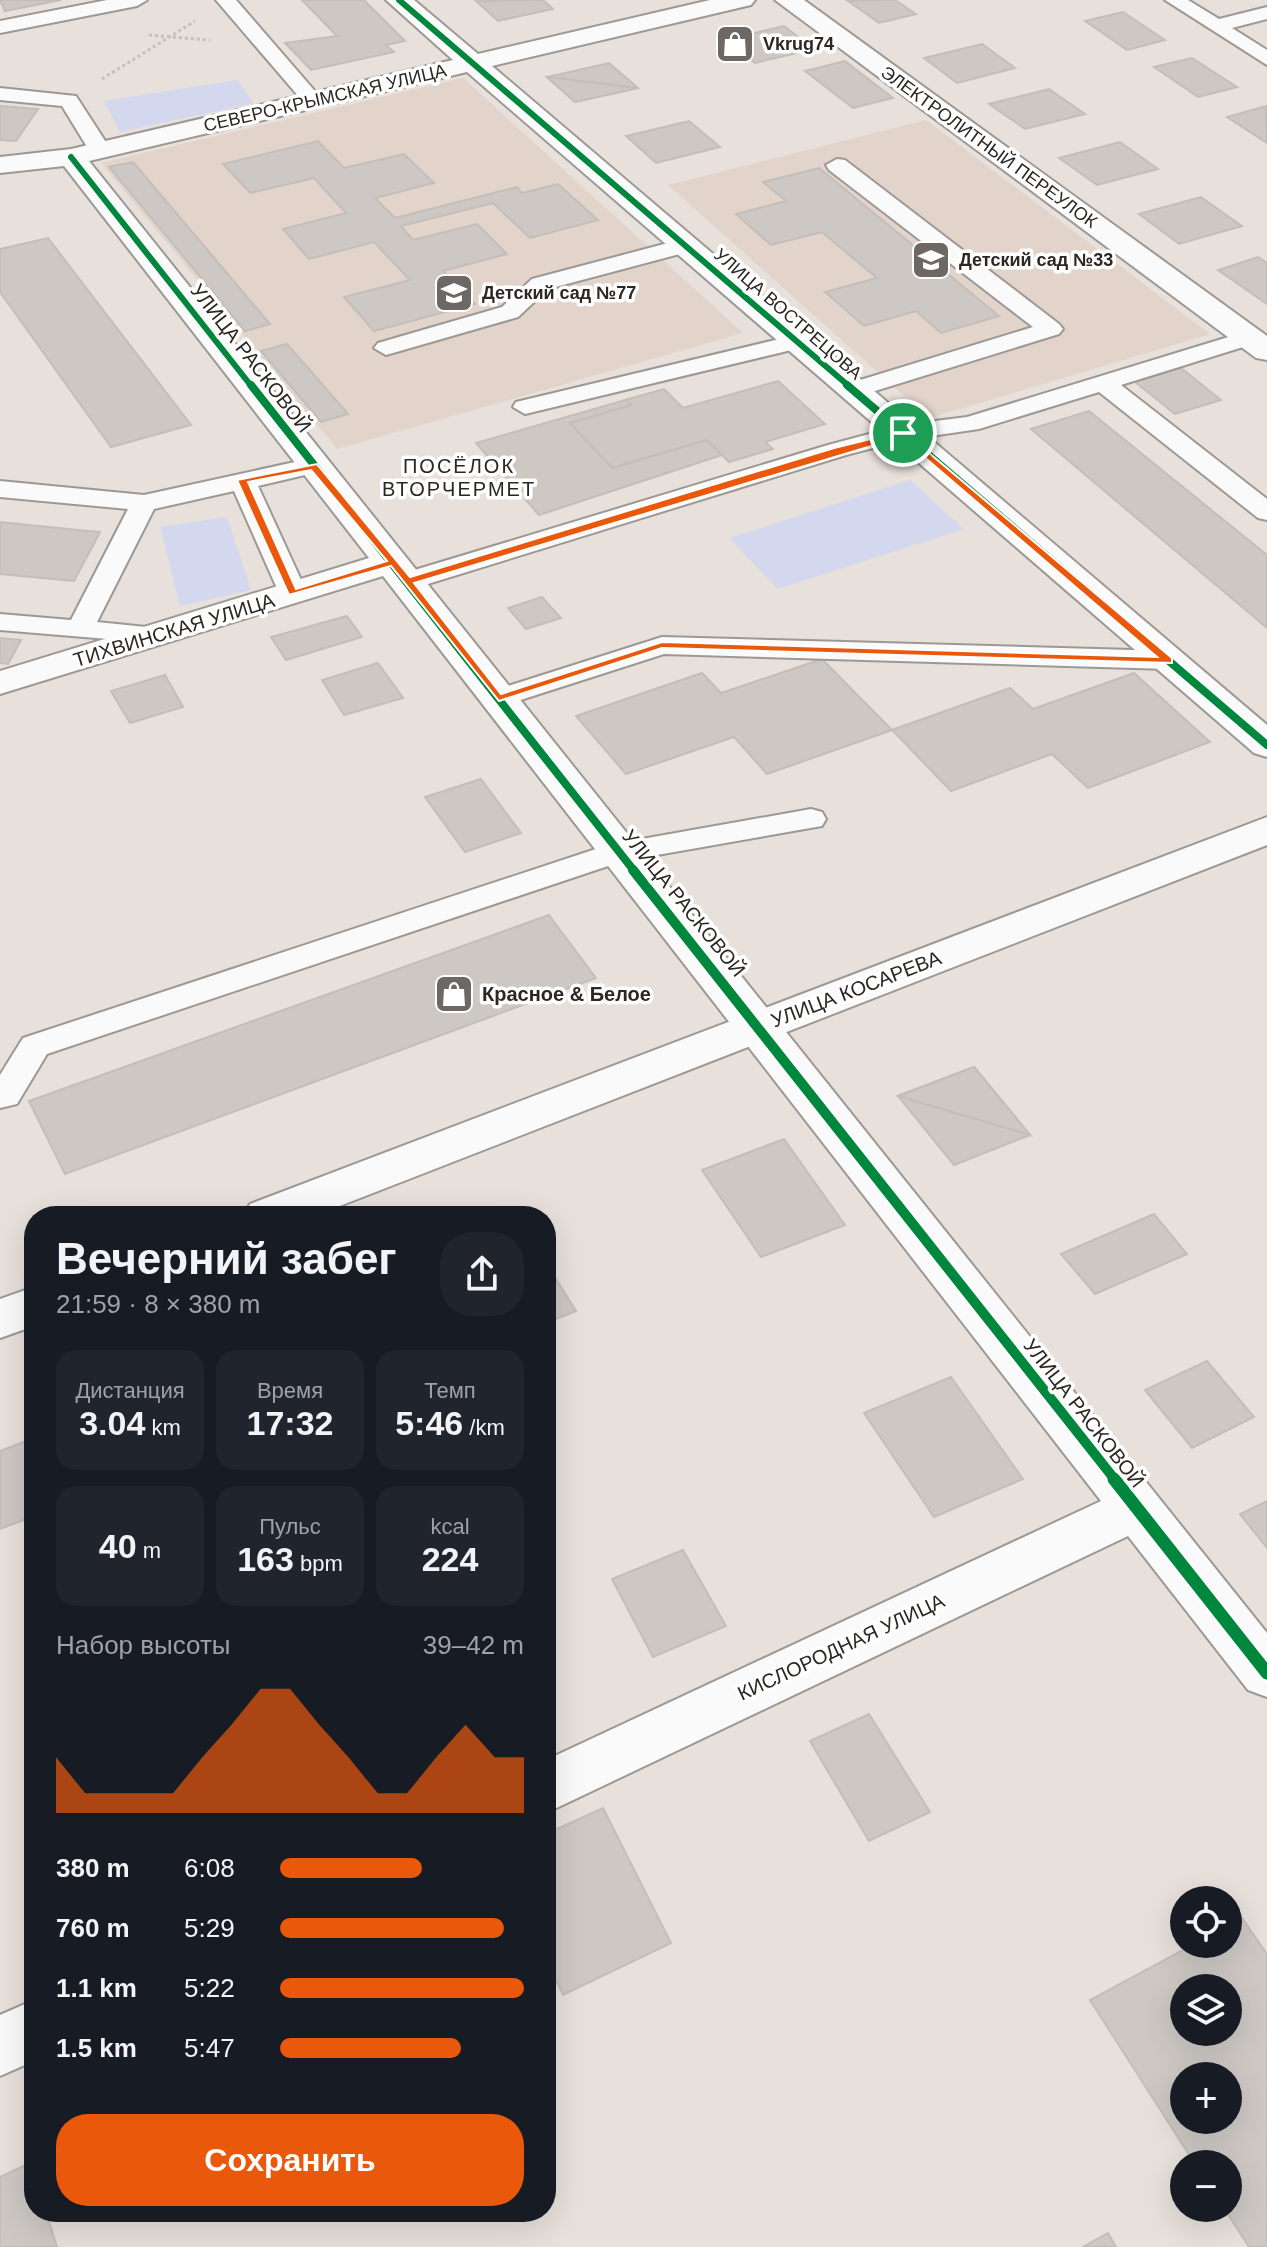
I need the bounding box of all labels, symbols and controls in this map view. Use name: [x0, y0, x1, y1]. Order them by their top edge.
shop icon: Vkrug74: [714, 23, 756, 65]
place label: Vkrug74: [763, 34, 834, 54]
street label: СЕВЕРО-КРЫМСКАЯ УЛИЦА: [202, 60, 448, 136]
street label: ЭЛЕКТРОЛИТНЫЙ ПЕРЕУЛОК: [877, 61, 1102, 232]
school or university icon: Детский сад №33: [910, 239, 952, 281]
street label: УЛИЦА ВОСТРЕЦОВА: [710, 244, 866, 384]
place label: Детский сад №33: [959, 250, 1113, 270]
school or university icon: Детский сад №77: [433, 272, 475, 314]
street label: УЛИЦА РАСКОВОЙ: [186, 279, 317, 437]
place label: Детский сад №77: [482, 283, 636, 303]
pin: [869, 399, 937, 467]
icon: arrive: [881, 411, 925, 455]
district label: ПОСЁЛОК ВТОРЧЕРМЕТ: [382, 455, 536, 500]
street label: ТИХВИНСКАЯ УЛИЦА: [71, 589, 278, 671]
street label: УЛИЦА РАСКОВОЙ: [618, 825, 751, 981]
street label: УЛИЦА КОСАРЕВА: [768, 946, 945, 1032]
shop icon: Красное & Белое: [433, 973, 475, 1015]
place label: Красное & Белое: [482, 983, 651, 1005]
button: share: [440, 1232, 524, 1316]
text: Вечерний забег: [56, 1234, 397, 1283]
text: 21:59 · 8 × 380 m: [56, 1289, 261, 1319]
street label: УЛИЦА РАСКОВОЙ: [1019, 1334, 1150, 1492]
text: Дистанция: [75, 1378, 185, 1403]
text: Время: [257, 1378, 323, 1403]
text: Темп: [424, 1378, 476, 1403]
text: 3.04: [79, 1404, 145, 1442]
text: 17:32: [247, 1404, 333, 1442]
text: 5:46: [395, 1404, 463, 1442]
text: km: [145, 1415, 181, 1440]
text: /km: [463, 1415, 505, 1440]
text: Пульс: [259, 1514, 321, 1539]
text: kcal: [430, 1514, 470, 1539]
text: 40: [99, 1527, 137, 1565]
text: m: [137, 1538, 161, 1563]
text: 163: [237, 1540, 294, 1578]
text: 224: [422, 1540, 478, 1578]
text: bpm: [294, 1551, 343, 1576]
street label: КИСЛОРОДНАЯ УЛИЦА: [734, 1589, 948, 1705]
text: Набор высоты: [56, 1630, 231, 1660]
text: 39–42 m: [423, 1630, 524, 1660]
text: 380 m: [56, 1853, 130, 1883]
text: 6:08: [184, 1853, 235, 1883]
map controls: [1170, 1886, 1242, 2222]
button: locate: [1170, 1886, 1242, 1958]
text: 760 m: [56, 1913, 130, 1943]
text: 5:29: [184, 1913, 235, 1943]
text: 1.1 km: [56, 1973, 137, 2003]
text: 5:22: [184, 1973, 235, 2003]
button: layers: [1170, 1974, 1242, 2046]
text: 1.5 km: [56, 2033, 137, 2063]
text: 5:47: [184, 2033, 235, 2063]
button: +: [1170, 2062, 1242, 2134]
button: Сохранить: [56, 2114, 524, 2206]
button: −: [1170, 2150, 1242, 2222]

